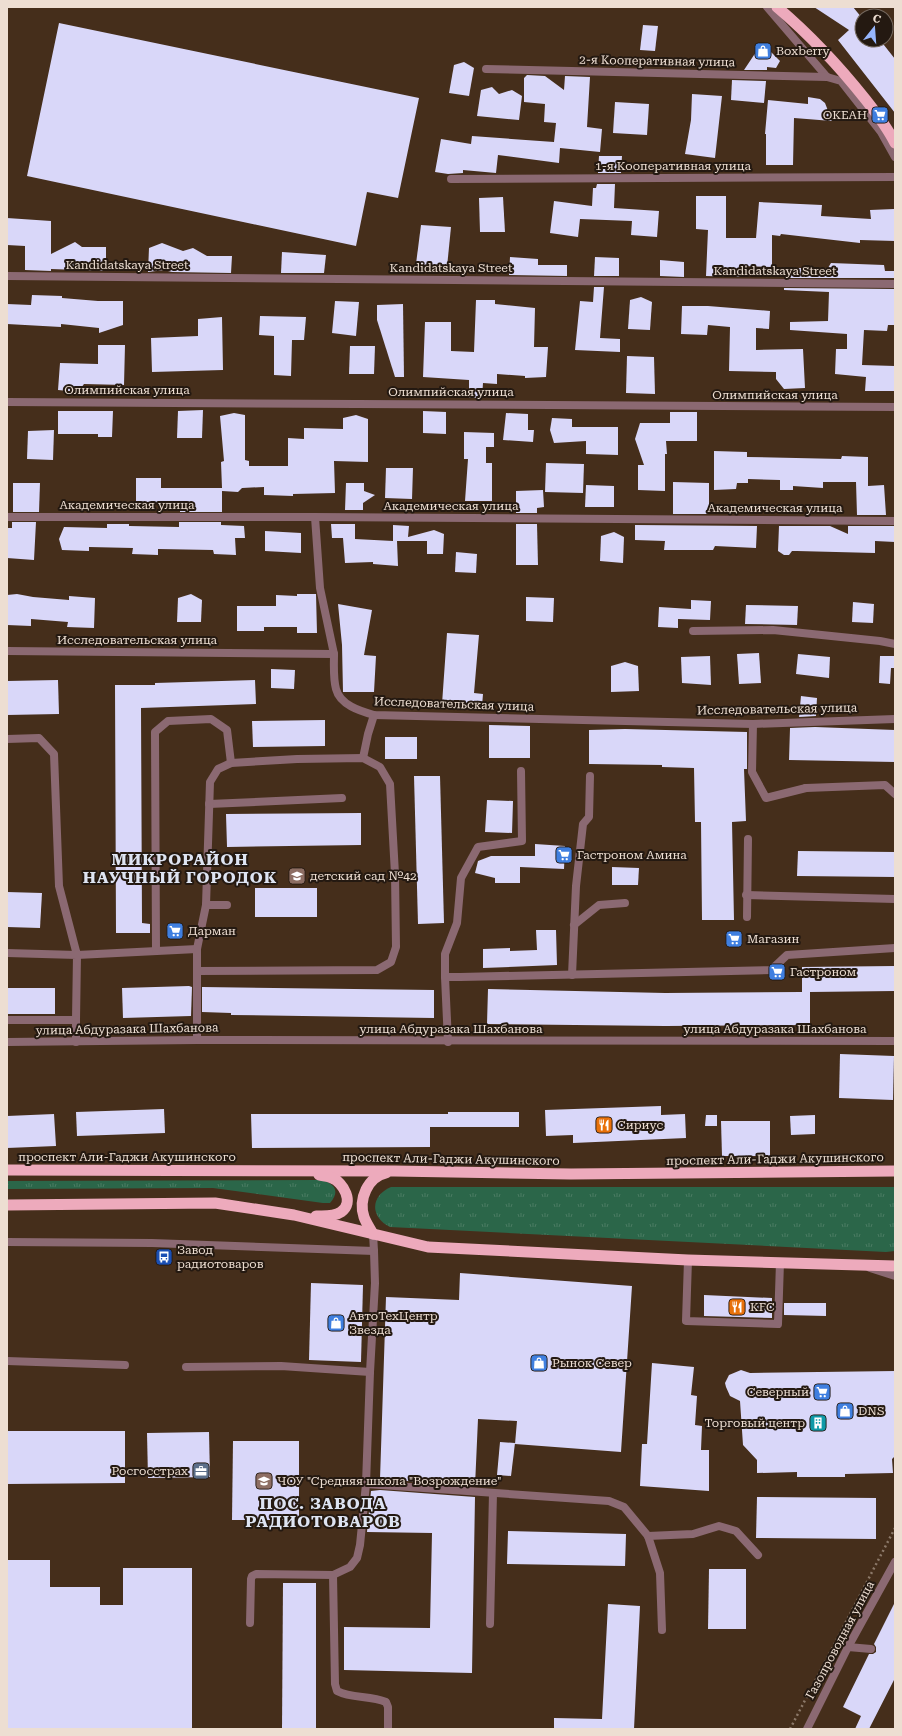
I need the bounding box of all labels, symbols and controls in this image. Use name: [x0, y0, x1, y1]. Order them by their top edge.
north arrow: [854, 8, 894, 48]
text: С: [871, 12, 883, 26]
shop icon: Boxberry: [753, 41, 773, 61]
place label: Boxberry: [776, 44, 831, 58]
street label: 2-я Кооперативная улица: [579, 53, 736, 69]
supermarket icon: ОКЕАН: [870, 105, 890, 125]
place label: ОКЕАН: [823, 108, 867, 122]
street label: 1-я Кооперативная улица: [595, 159, 752, 173]
street label: Kandidatskaya Street: [66, 258, 189, 272]
street label: Kandidatskaya Street: [390, 261, 513, 275]
street label: Kandidatskaya Street: [714, 264, 837, 278]
street label: Олимпийская улица: [64, 383, 190, 397]
street label: Олимпийская улица: [388, 385, 514, 399]
street label: Олимпийская улица: [712, 388, 838, 402]
street label: Академическая улица: [59, 498, 195, 512]
street label: Академическая улица: [383, 499, 519, 513]
street label: Академическая улица: [707, 501, 843, 515]
street label: Исследовательская улица: [57, 633, 218, 647]
street label: Исследовательская улица: [374, 694, 535, 714]
street label: Исследовательская улица: [697, 701, 858, 717]
supermarket icon: Гастроном Амина: [554, 845, 574, 865]
place label: Гастроном Амина: [577, 848, 687, 862]
district label: МИКРОРАЙОН НАУЧНЫЙ ГОРОДОК: [83, 850, 277, 887]
school or university icon: детский сад №42: [287, 866, 307, 886]
place label: детский сад №42: [310, 869, 417, 883]
supermarket icon: Дарман: [165, 921, 185, 941]
place label: Дарман: [188, 924, 236, 938]
supermarket icon: Магазин: [724, 929, 744, 949]
place label: Магазин: [747, 932, 800, 946]
supermarket icon: Гастроном: [767, 962, 787, 982]
place label: Гастроном: [790, 965, 857, 979]
street label: улица Абдуразака Шахбанова: [35, 1020, 219, 1038]
street label: улица Абдуразака Шахбанова: [360, 1022, 543, 1036]
street label: улица Абдуразака Шахбанова: [684, 1022, 867, 1036]
restaurant icon: Сириус: [594, 1115, 614, 1135]
place label: Сириус: [617, 1118, 663, 1132]
street label: проспект Али-Гаджи Акушинского: [18, 1150, 236, 1164]
street label: проспект Али-Гаджи Акушинского: [342, 1150, 560, 1168]
street label: проспект Али-Гаджи Акушинского: [666, 1150, 884, 1168]
place label: Завод радиотоваров: [177, 1243, 264, 1271]
bus stop icon: Завод радиотоваров: [154, 1247, 174, 1267]
restaurant icon: KFC: [727, 1297, 747, 1317]
place label: KFC: [750, 1300, 775, 1314]
place label: АвтоТехЦентр Звезда: [349, 1309, 438, 1337]
shop icon: АвтоТехЦентр Звезда: [326, 1313, 346, 1333]
shop icon: Рынок Север: [529, 1353, 549, 1373]
place label: Рынок Север: [552, 1356, 632, 1370]
supermarket icon: Северный: [812, 1382, 832, 1402]
place label: Северный: [747, 1385, 809, 1399]
shop icon: DNS: [835, 1401, 855, 1421]
place label: DNS: [858, 1404, 884, 1418]
building icon: Торговый центр: [808, 1413, 828, 1433]
place label: Торговый центр: [705, 1416, 805, 1430]
office icon: Росгосстрах: [191, 1461, 211, 1481]
place label: Росгосстрах: [112, 1464, 188, 1478]
school or university icon: ЧОУ "Средняя школа "Возрождение": [254, 1471, 274, 1491]
place label: ЧОУ "Средняя школа "Возрождение": [277, 1474, 502, 1488]
district label: ПОС. ЗАВОДА РАДИОТОВАРОВ: [245, 1494, 401, 1531]
street label: Газопроводная улица: [803, 1578, 877, 1701]

